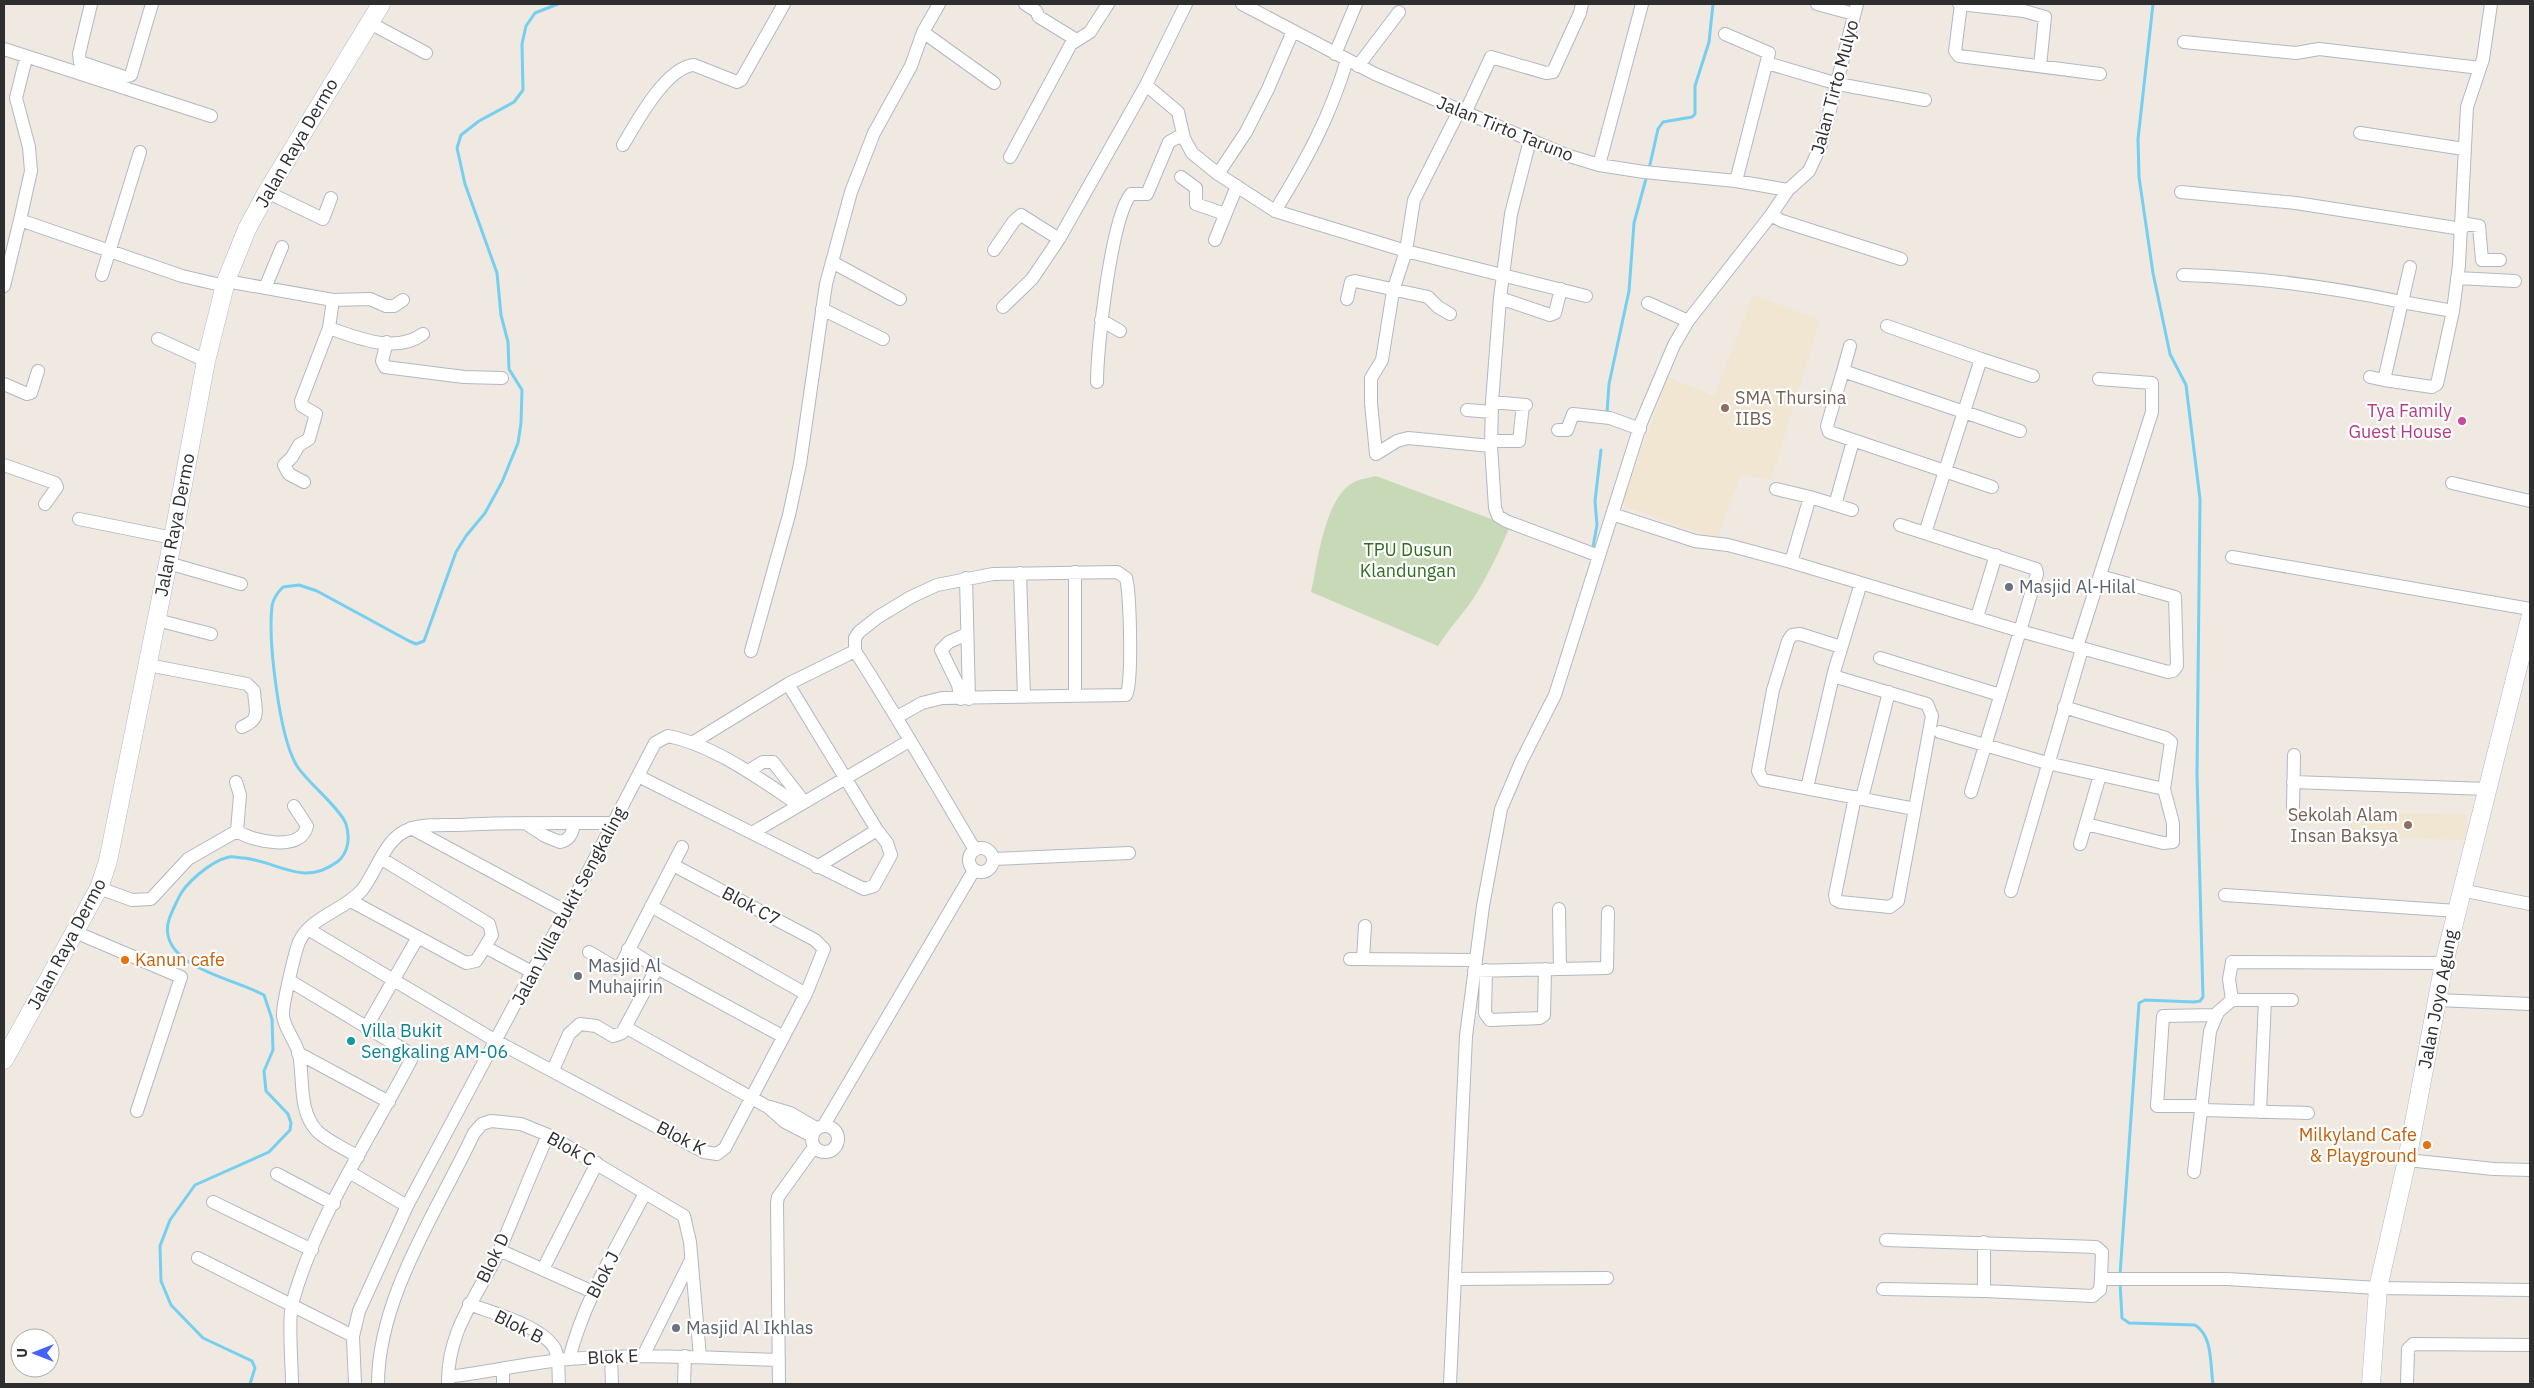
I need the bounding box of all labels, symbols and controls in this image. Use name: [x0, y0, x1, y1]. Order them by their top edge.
street label: Jalan Tirto Mulyo: [1806, 17, 1864, 157]
street label: Jalan Raya Dermo: [250, 74, 343, 212]
street label: Jalan Tirto Taruno: [1433, 91, 1577, 166]
place label: SMA Thursina IIBS: [1735, 386, 1847, 430]
place label: Tya Family Guest House: [2349, 399, 2452, 443]
marker: SMA Thursina IIBS: [1719, 402, 1731, 414]
marker: Tya Family Guest House: [2456, 415, 2468, 427]
street label: Jalan Raya Dermo: [149, 451, 200, 599]
park label: TPU Dusun Klandungan: [1360, 538, 1456, 582]
place label: Masjid Al-Hilal: [2019, 575, 2136, 598]
marker: Masjid Al-Hilal: [2003, 581, 2015, 593]
street label: Jalan Villa Bukit Sengkaling: [506, 802, 631, 1009]
place label: Sekolah Alam Insan Baksya: [2288, 803, 2398, 847]
marker: Sekolah Alam Insan Baksya: [2402, 819, 2414, 831]
street label: Jalan Raya Dermo: [22, 874, 111, 1013]
street label: Blok C7: [718, 881, 784, 930]
street label: Jalan Joyo Agung: [2413, 927, 2462, 1070]
place label: Kanun cafe: [135, 948, 225, 971]
marker: Kanun cafe: [119, 954, 131, 966]
place label: Masjid Al Muhajirin: [588, 954, 663, 998]
marker: Masjid Al Muhajirin: [572, 970, 584, 982]
place label: Villa Bukit Sengkaling AM-06: [361, 1019, 508, 1063]
marker: Villa Bukit Sengkaling AM-06: [345, 1035, 357, 1047]
street label: Blok K: [653, 1116, 710, 1160]
place label: Milkyland Cafe & Playground: [2299, 1123, 2417, 1167]
street label: Blok C: [543, 1126, 599, 1171]
marker: Milkyland Cafe & Playground: [2421, 1139, 2433, 1151]
street label: Blok D: [471, 1229, 514, 1286]
street label: Blok J: [581, 1247, 624, 1302]
street label: Blok B: [491, 1304, 548, 1349]
place label: Masjid Al Ikhlas: [686, 1316, 814, 1339]
marker: Masjid Al Ikhlas: [670, 1322, 682, 1334]
north arrow: [10, 1328, 60, 1378]
street label: Blok E: [587, 1344, 639, 1369]
text: U: [13, 1348, 31, 1358]

